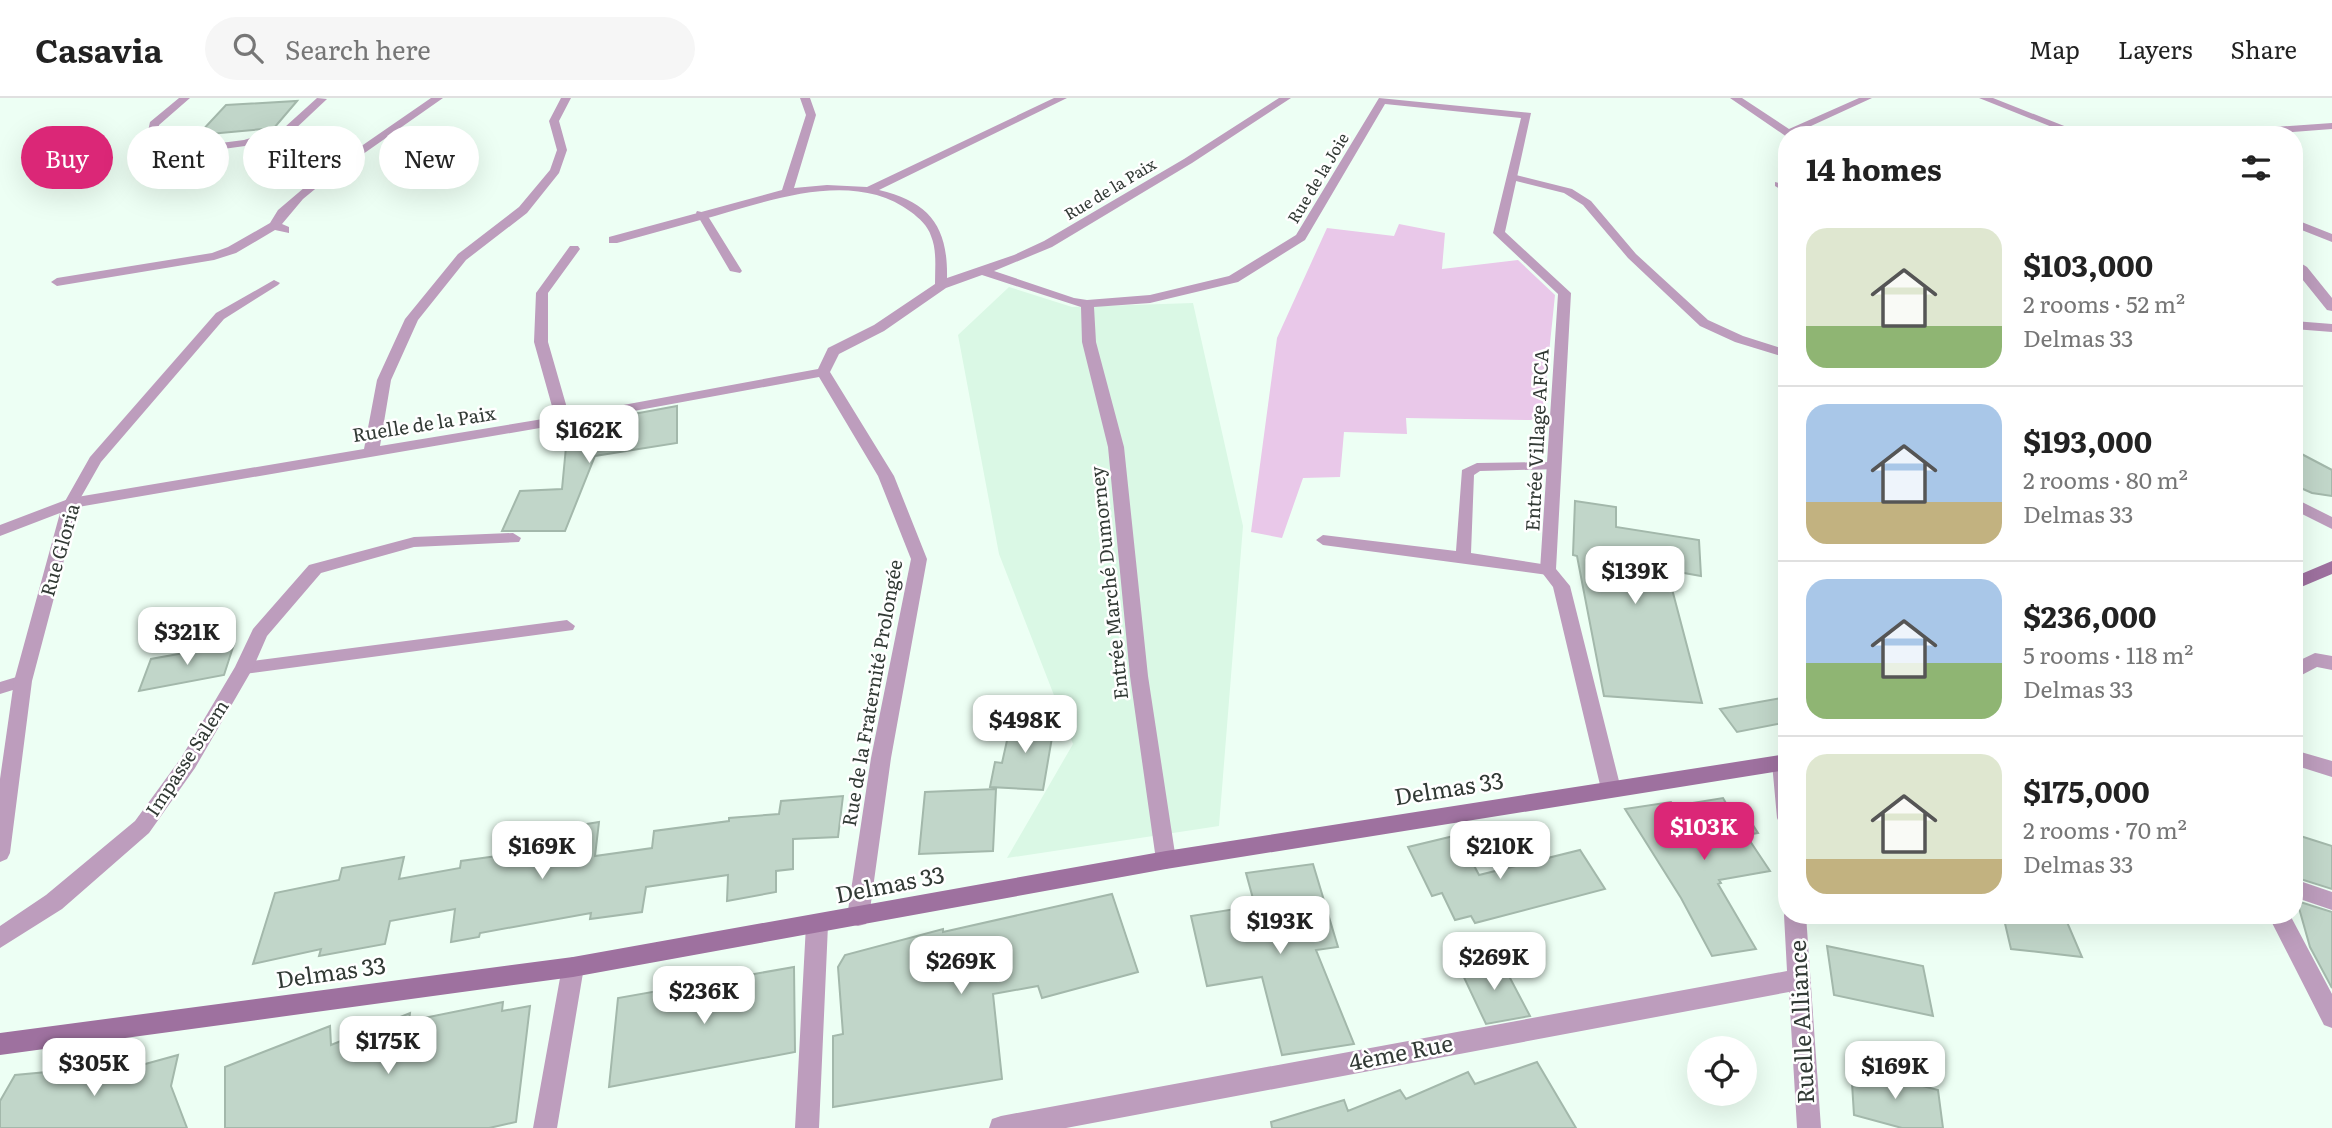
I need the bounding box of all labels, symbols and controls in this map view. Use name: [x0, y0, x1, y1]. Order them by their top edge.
search box: [205, 17, 695, 80]
text: Casavia: [35, 24, 163, 73]
icon: search: [229, 29, 267, 67]
text: Search here: [285, 29, 431, 68]
text: Map: [2029, 31, 2080, 66]
text: Layers: [2118, 31, 2192, 66]
text: Share: [2230, 31, 2297, 66]
chip: Buy: [21, 126, 113, 189]
chip: Rent: [127, 126, 229, 189]
chip: Filters: [243, 126, 365, 189]
chip: New: [379, 126, 479, 189]
street label: Rue de la Joie: [1281, 128, 1354, 227]
text: 14 homes: [1806, 146, 1942, 190]
icon: filters: [2237, 149, 2275, 187]
street label: Rue de la Paix: [1059, 151, 1161, 225]
text: $103,000: [2023, 242, 2153, 286]
icon: home: [1862, 256, 1946, 340]
text: 2 rooms · 52 m²: [2023, 286, 2185, 320]
text: Delmas 33: [2023, 320, 2134, 354]
street label: Entrée Village AFCA: [1517, 348, 1555, 532]
street label: Ruelle de la Paix: [350, 398, 498, 448]
pin: $162K: [540, 406, 638, 465]
text: $162K: [555, 411, 623, 445]
text: $193,000: [2023, 418, 2152, 462]
icon: home: [1862, 432, 1946, 516]
text: 2 rooms · 80 m²: [2023, 462, 2188, 496]
street label: Entrée Marché Dumorney: [1082, 465, 1134, 701]
text: Delmas 33: [2023, 496, 2134, 530]
street label: Rue Gloria: [32, 499, 86, 600]
pin: $139K: [1586, 546, 1684, 606]
text: $139K: [1601, 552, 1669, 586]
street label: Rue de la Fraternité Prolongée: [834, 557, 908, 829]
text: $236,000: [2023, 593, 2156, 637]
icon: home: [1862, 607, 1946, 691]
pin: $321K: [138, 608, 236, 667]
text: $321K: [154, 613, 220, 647]
text: 5 rooms · 118 m²: [2023, 637, 2193, 671]
text: Delmas 33: [2023, 671, 2134, 705]
street label: Impasse Salem: [138, 694, 234, 821]
pin: $498K: [976, 696, 1074, 755]
text: $498K: [989, 701, 1061, 735]
street label: Delmas 33: [1391, 762, 1506, 812]
text: $175,000: [2023, 768, 2150, 812]
icon: home: [1862, 782, 1946, 866]
pin: $103K: [1655, 802, 1753, 862]
text: $103K: [1670, 808, 1738, 842]
text: 2 rooms · 70 m²: [2023, 812, 2187, 846]
pin: $169K: [493, 822, 591, 881]
pin: $210K: [1451, 822, 1549, 881]
text: $169K: [508, 827, 576, 861]
text: $210K: [1466, 827, 1534, 861]
text: Delmas 33: [2023, 846, 2134, 880]
street label: Delmas 33: [832, 856, 947, 910]
pin: $193K: [1231, 896, 1329, 956]
text: $193K: [1246, 902, 1314, 936]
pin: $269K: [1445, 932, 1543, 992]
pin: $269K: [912, 936, 1010, 996]
text: $269K: [1459, 938, 1529, 972]
street label: Ruelle Alliance: [1779, 939, 1821, 1105]
text: $269K: [926, 942, 996, 976]
street label: Delmas 33: [274, 946, 388, 996]
pin: $236K: [655, 967, 753, 1026]
text: $236K: [669, 972, 739, 1006]
pin: $175K: [339, 1016, 437, 1076]
text: $175K: [355, 1022, 421, 1056]
street label: 4ème Rue: [1346, 1024, 1456, 1078]
map controls: [1687, 1036, 1757, 1106]
button: locate: [1687, 1036, 1757, 1106]
pin: $305K: [45, 1038, 143, 1098]
pin: $169K: [1846, 1042, 1944, 1101]
text: $305K: [58, 1044, 130, 1078]
text: $169K: [1861, 1047, 1929, 1081]

